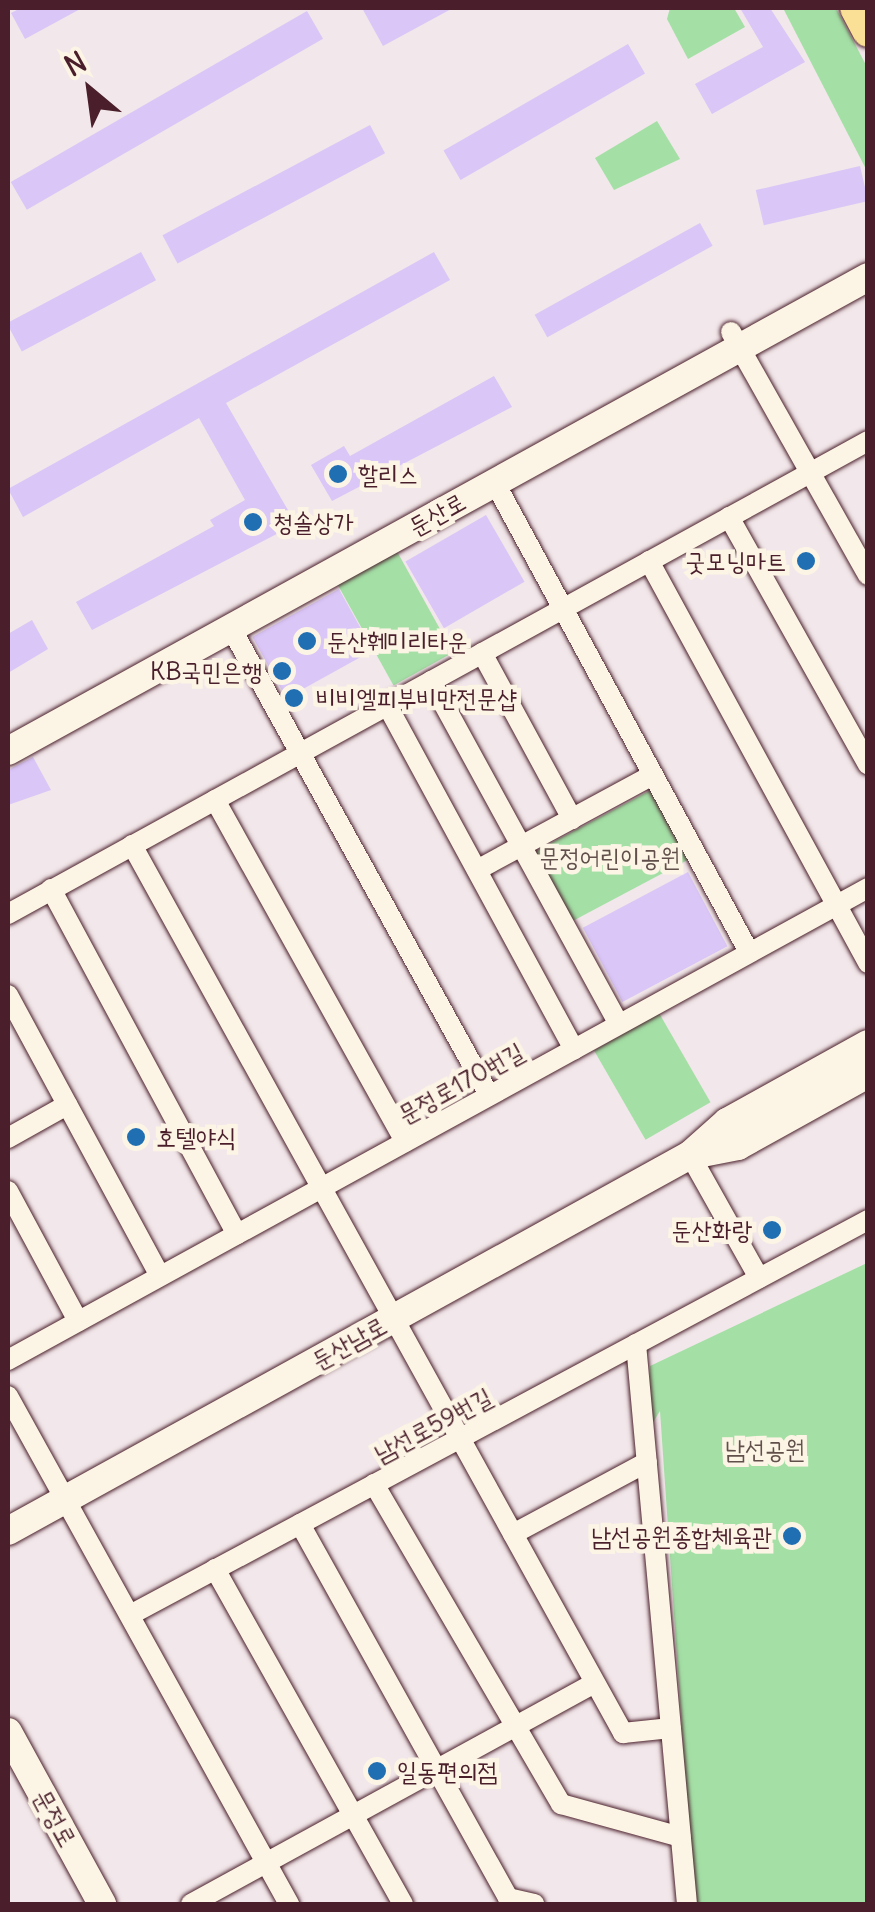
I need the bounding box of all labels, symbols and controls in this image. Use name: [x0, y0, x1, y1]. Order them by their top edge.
north arrow: [40, 40, 140, 140]
text: N: [58, 43, 93, 84]
place label: 할리스: [358, 459, 418, 489]
marker: 할리스: [327, 463, 349, 485]
street label: 둔산로: [403, 486, 471, 542]
place label: 청솔상가: [273, 507, 353, 537]
marker: 청솔상가: [242, 511, 264, 533]
place label: 굿모닝마트: [685, 546, 786, 576]
marker: 굿모닝마트: [795, 550, 817, 572]
place label: 둔산훼미리타운: [327, 626, 468, 656]
marker: 둔산훼미리타운: [296, 630, 318, 652]
place label: KB국민은행: [150, 656, 262, 686]
marker: KB국민은행: [271, 660, 293, 682]
place label: 비비엘피부비만전문샵: [316, 683, 517, 713]
marker: 비비엘피부비만전문샵: [281, 685, 307, 711]
park label: 문정어린이공원: [540, 842, 680, 872]
street label: 문정로170번길: [393, 1036, 529, 1130]
place label: 호텔야식: [156, 1122, 236, 1152]
marker: 호텔야식: [125, 1126, 147, 1148]
place label: 둔산화랑: [672, 1215, 752, 1245]
marker: 둔산화랑: [761, 1219, 783, 1241]
street label: 둔산남로: [307, 1310, 391, 1376]
street label: 남선로59번길: [369, 1381, 497, 1469]
park label: 남선공원: [725, 1434, 805, 1464]
place label: 남선공원종합체육관: [591, 1521, 772, 1551]
marker: 남선공원종합체육관: [781, 1525, 803, 1547]
place label: 일동편의점: [397, 1756, 498, 1786]
marker: 일동편의점: [366, 1760, 388, 1782]
street label: 문정로: [27, 1784, 83, 1852]

